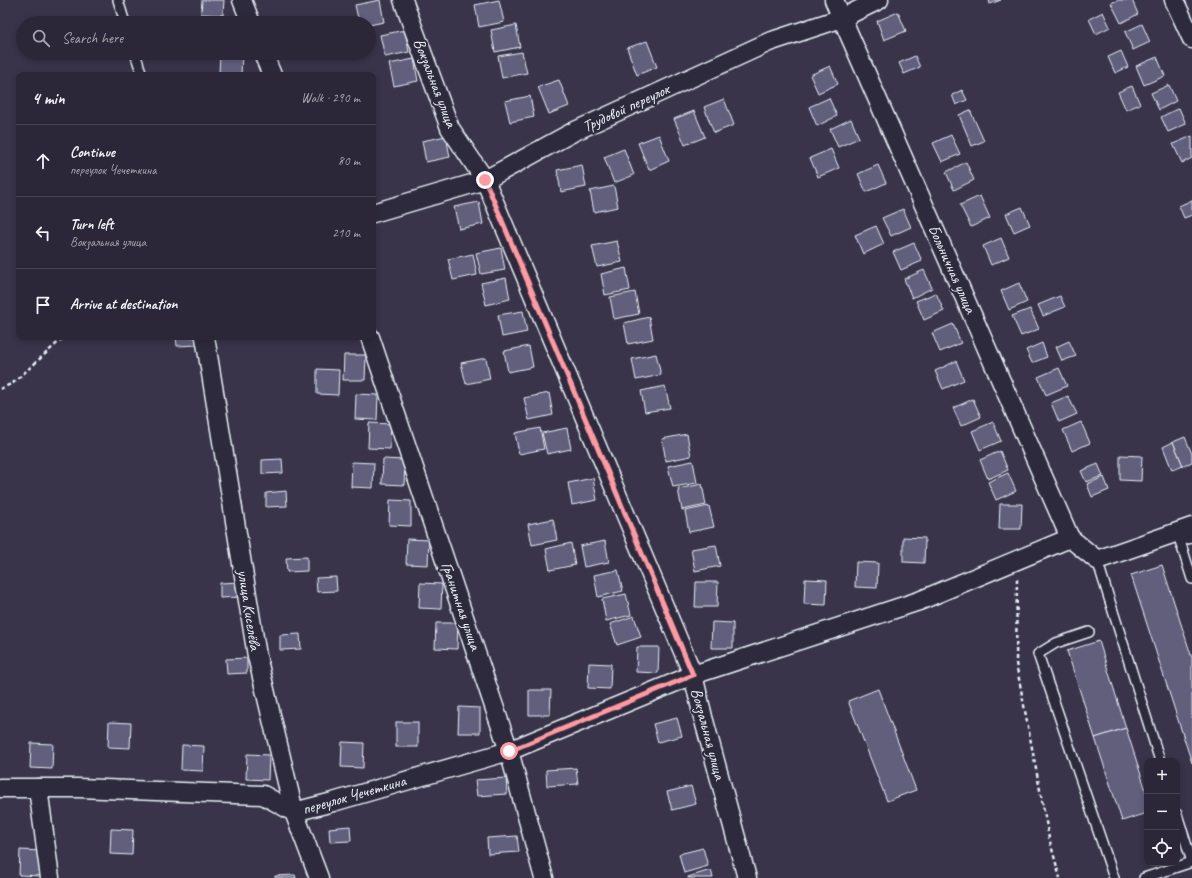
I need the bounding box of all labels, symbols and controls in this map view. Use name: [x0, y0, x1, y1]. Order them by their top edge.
search box: [16, 16, 376, 60]
icon: search: [30, 27, 52, 49]
text: Search here: [62, 29, 123, 48]
street label: Вокзальная улица: [409, 36, 462, 131]
street label: Трудовой переулок: [580, 78, 674, 137]
text: 4 min: [32, 88, 65, 109]
text: Walk · 290 m: [301, 90, 360, 106]
text: Continue: [70, 143, 115, 162]
icon: ahead: [32, 150, 54, 172]
text: 80 m: [338, 153, 360, 169]
text: переулок Чечеткина: [70, 162, 157, 178]
route end: [476, 171, 494, 189]
text: Turn left: [70, 215, 113, 234]
icon: left: [32, 222, 54, 244]
street label: Больничная улица: [924, 222, 981, 317]
text: 210 m: [332, 225, 360, 241]
text: Вокзальная улица: [70, 234, 146, 250]
icon: arrive: [32, 294, 54, 316]
text: Arrive at destination: [70, 295, 177, 314]
street label: Гранитная улица: [437, 559, 486, 654]
street label: улица Киселёва: [233, 567, 265, 653]
street label: Вокзальная улица: [686, 686, 730, 783]
route start: [500, 742, 518, 760]
map controls: [1144, 758, 1180, 866]
button: +: [1144, 758, 1180, 794]
street label: переулок Чечеткина: [300, 770, 409, 819]
button: −: [1144, 794, 1180, 830]
button: locate: [1144, 830, 1180, 866]

